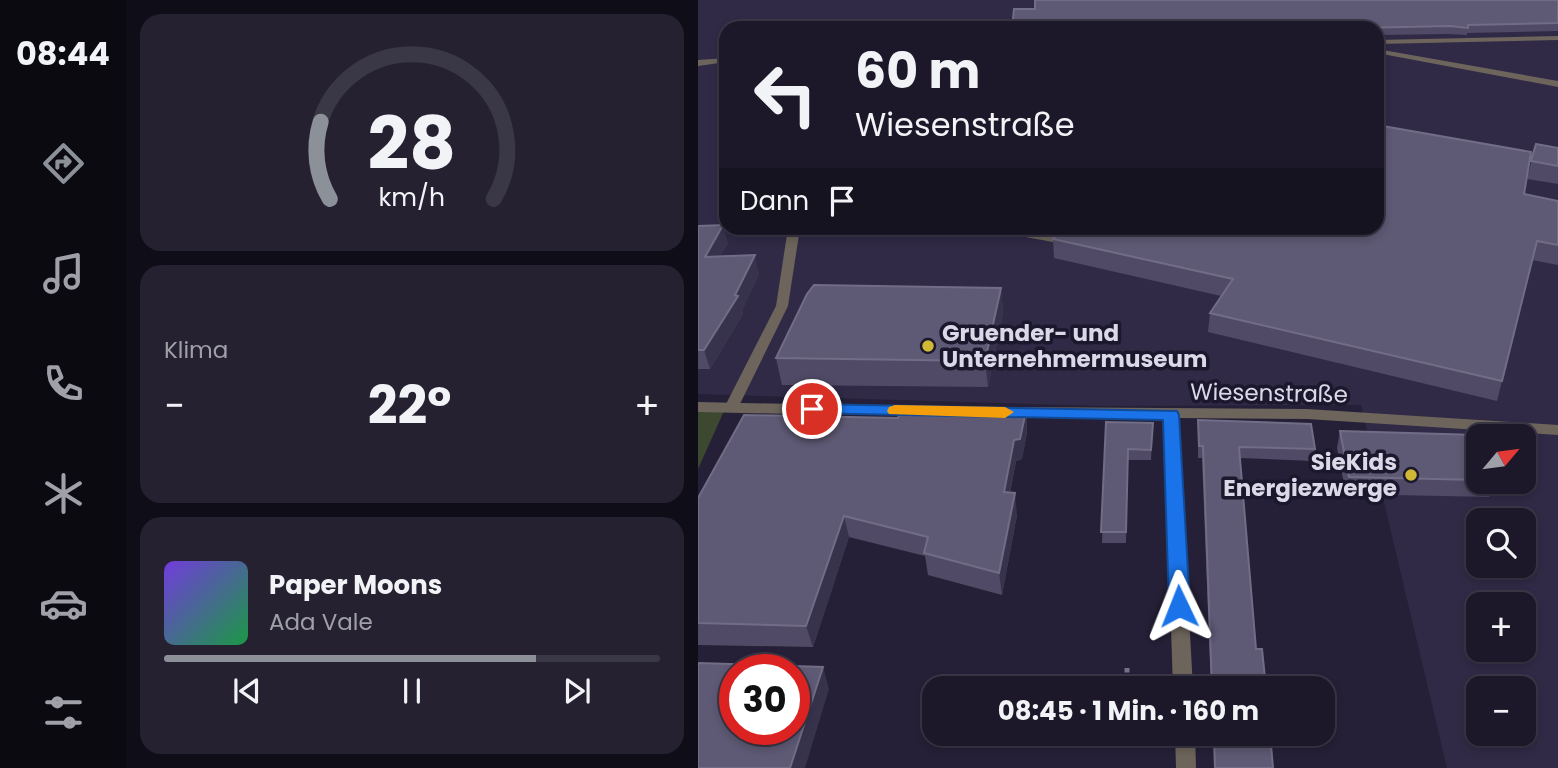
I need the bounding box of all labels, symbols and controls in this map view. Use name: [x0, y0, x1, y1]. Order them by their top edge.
text: 08:44: [16, 31, 110, 76]
text: 60 m: [855, 37, 980, 105]
icon: left: [740, 49, 831, 140]
text: 28: [368, 93, 456, 194]
text: Wiesenstraße: [855, 102, 1075, 147]
icon: directions: [39, 139, 88, 188]
text: km/h: [379, 179, 445, 214]
icon: arrive: [823, 182, 861, 220]
text: Dann: [740, 183, 809, 219]
icon: music: [39, 249, 88, 298]
place label: Gruender- und Unternehmermuseum: [942, 317, 1207, 375]
text: Klima: [164, 334, 228, 366]
marker: Gruender- und Unternehmermuseum: [920, 338, 936, 354]
icon: phone: [39, 359, 88, 408]
text: 22°: [368, 369, 451, 442]
street label: Wiesenstraße: [1190, 376, 1348, 410]
text: −: [164, 379, 185, 432]
text: +: [634, 379, 660, 432]
pin: [782, 379, 842, 439]
icon: arrive: [793, 390, 831, 428]
north arrow: [1466, 424, 1536, 494]
map controls: [1466, 424, 1536, 746]
place label: SieKids Energiezwerge: [1223, 446, 1397, 504]
marker: SieKids Energiezwerge: [1403, 467, 1419, 483]
icon: climate: [39, 469, 88, 518]
button: search: [1466, 508, 1536, 578]
text: Paper Moons: [269, 567, 442, 603]
position arrow: [1142, 569, 1216, 643]
icon: car: [39, 579, 88, 628]
button: +: [1466, 592, 1536, 662]
text: Ada Vale: [269, 606, 373, 638]
speed limit sign: 30: [719, 654, 810, 745]
icon: previous: [228, 672, 266, 710]
icon: pause: [393, 672, 431, 710]
icon: next: [558, 672, 596, 710]
button: −: [1466, 676, 1536, 746]
icon: filters: [39, 688, 88, 737]
text: 08:45 · 1 Min. · 160 m: [998, 693, 1259, 729]

